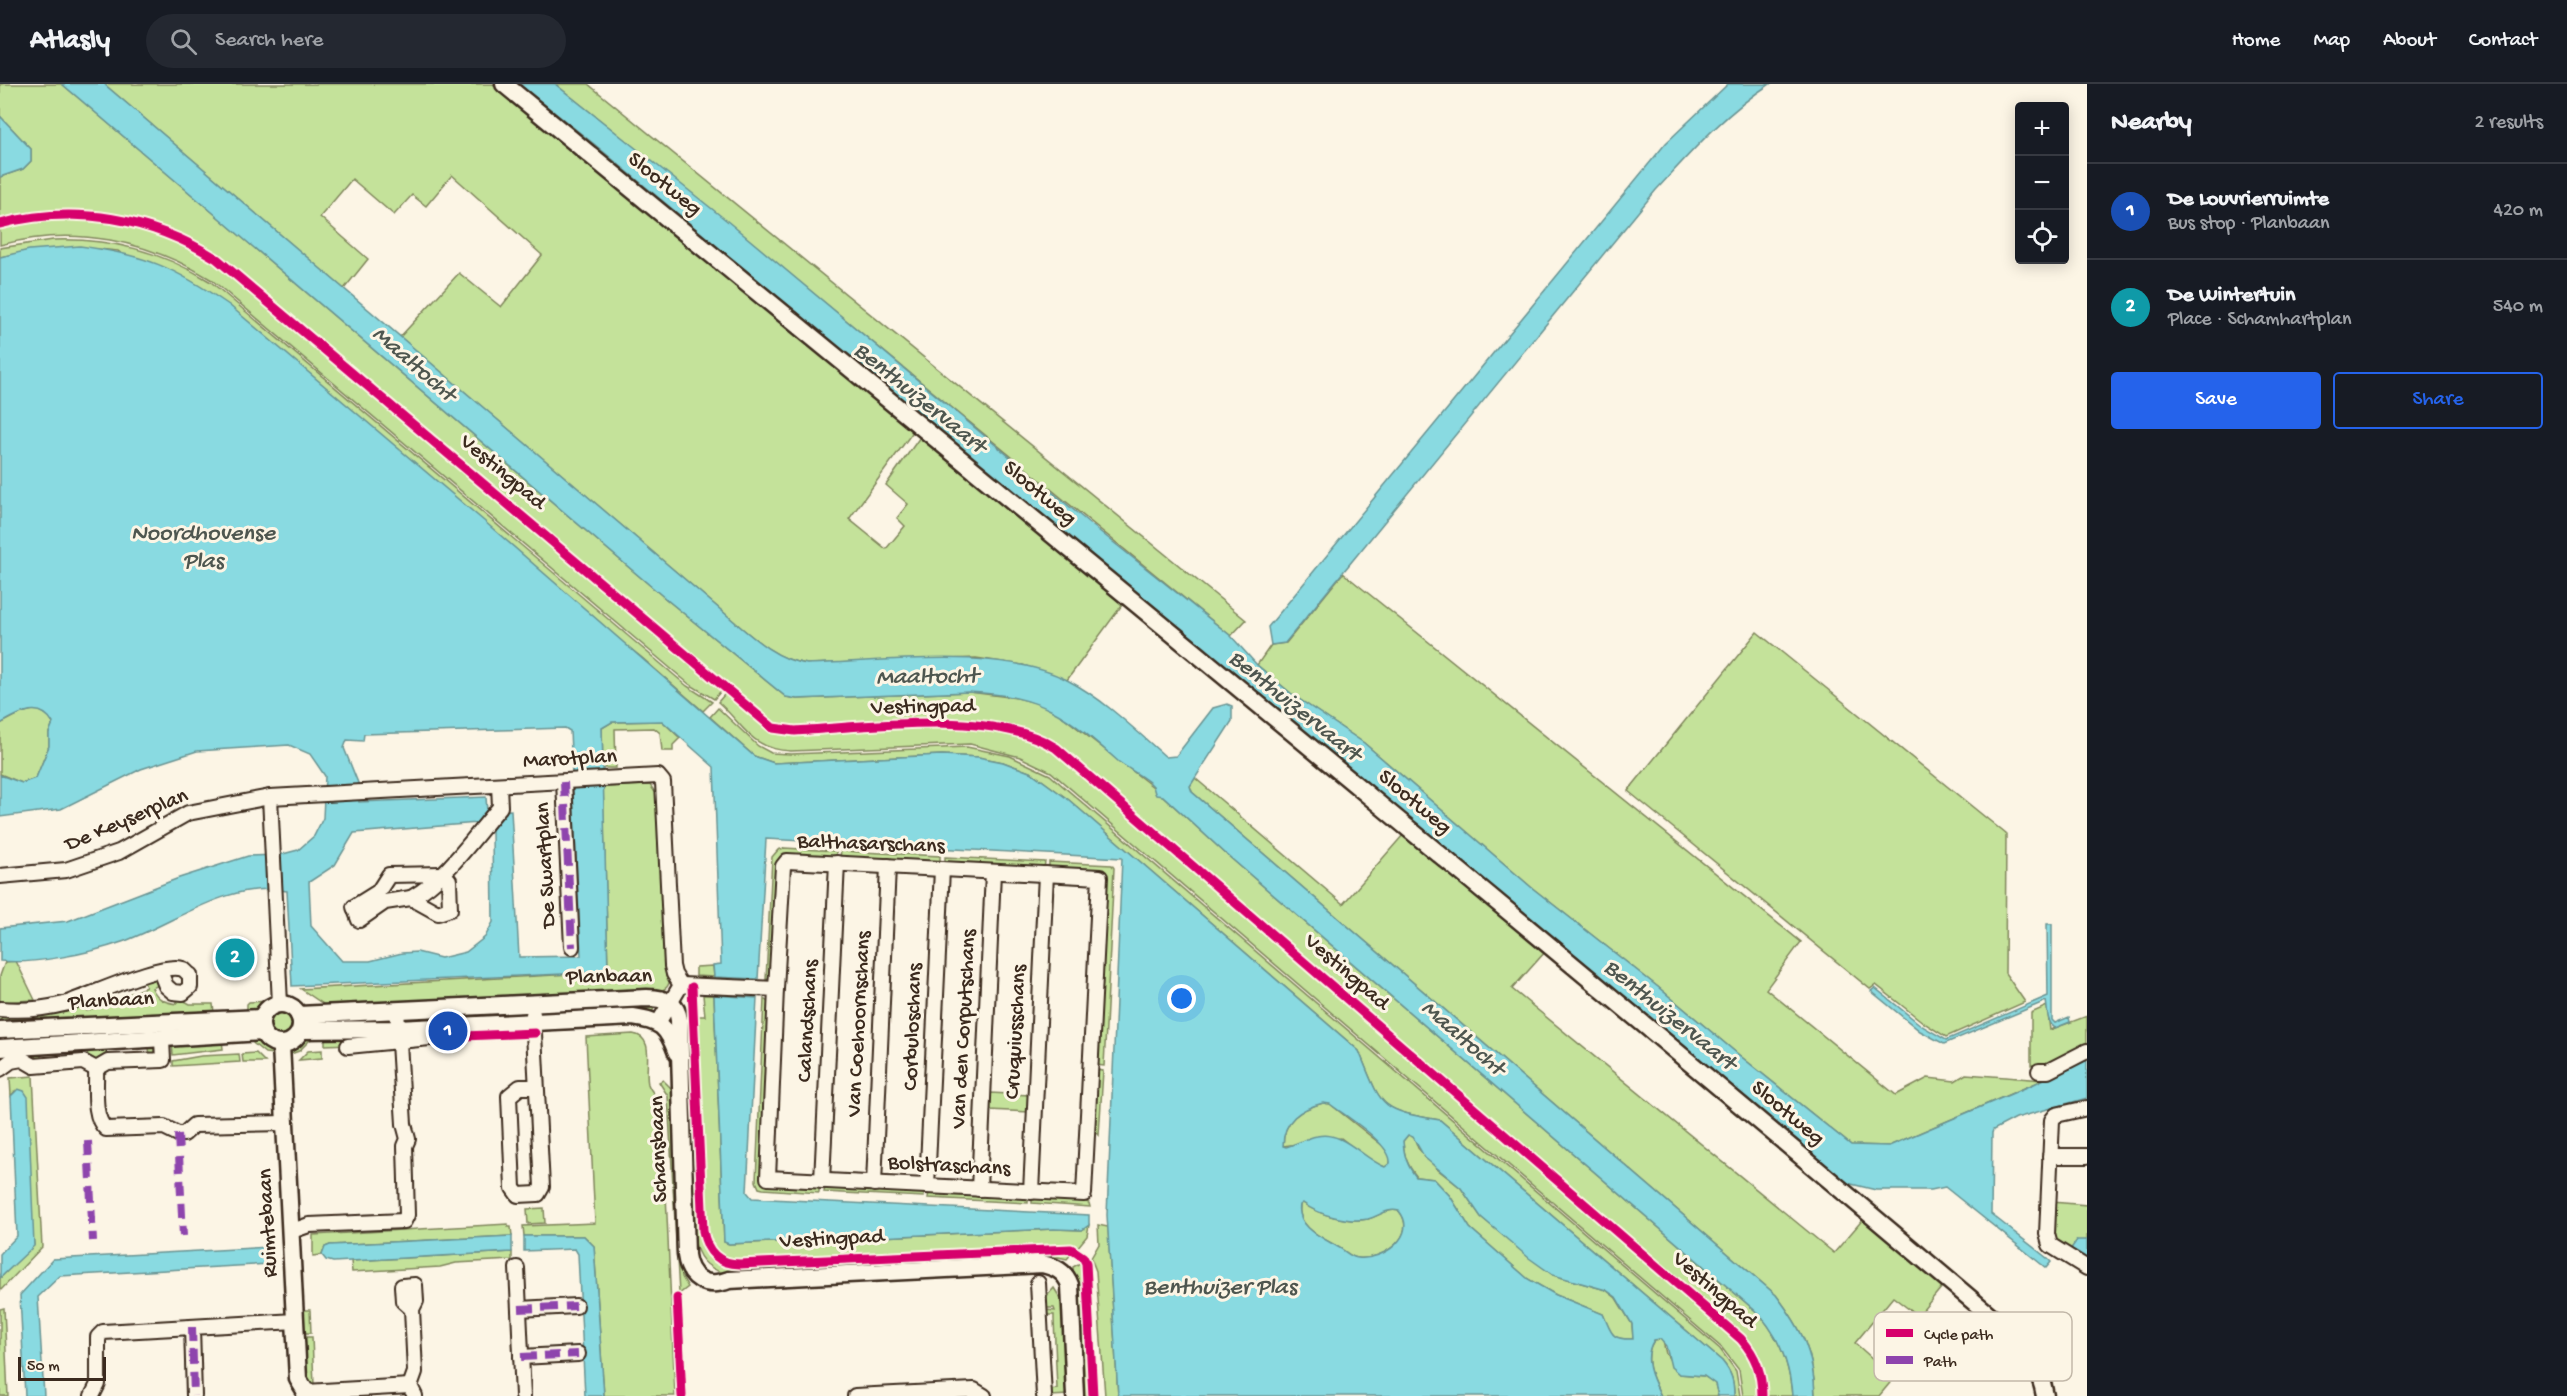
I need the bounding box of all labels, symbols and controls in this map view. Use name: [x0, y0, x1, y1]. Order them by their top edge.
search box: [146, 14, 566, 68]
text: Atlasly: [30, 25, 110, 58]
icon: search: [167, 25, 200, 58]
text: Search here: [215, 28, 323, 54]
text: Home: [2232, 29, 2280, 54]
text: Map: [2313, 29, 2350, 54]
text: About: [2383, 29, 2436, 54]
text: Contact: [2469, 29, 2537, 54]
map controls: [2015, 102, 2069, 264]
button: +: [2015, 102, 2069, 156]
text: Nearby: [2111, 108, 2192, 139]
text: 2 results: [2474, 112, 2543, 135]
street label: Slootweg: [622, 147, 706, 223]
button: −: [2015, 156, 2069, 210]
text: De Louvrierruimte: [2168, 187, 2329, 213]
text: 1: [2126, 200, 2135, 223]
text: 420 m: [2493, 200, 2543, 223]
button: locate: [2015, 210, 2069, 264]
text: Bus stop · Planbaan: [2168, 213, 2330, 236]
text: De Wintertuin: [2168, 283, 2295, 309]
text: 2: [2126, 296, 2135, 319]
text: 540 m: [2493, 296, 2543, 319]
text: Place · Schamhartplan: [2168, 309, 2351, 332]
water label: Maaltocht: [365, 321, 464, 412]
water label: Benthuizervaart: [847, 337, 994, 464]
button: Save: [2111, 372, 2321, 429]
button: Share: [2333, 372, 2543, 429]
street label: Vestingpad: [453, 429, 552, 518]
street label: Slootweg: [997, 456, 1081, 532]
water label: Noordhovense Plas: [131, 520, 277, 577]
water label: Benthuizervaart: [1222, 645, 1369, 772]
water label: Maaltocht: [876, 663, 982, 693]
street label: Vestingpad: [870, 694, 977, 722]
street label: Marotplan: [522, 745, 618, 775]
street label: Slootweg: [1372, 765, 1456, 841]
street label: De Keyserplan: [60, 783, 193, 859]
street label: De Swartplan: [531, 801, 563, 930]
street label: Balthasarschans: [796, 829, 946, 861]
street label: Van den Corputschans: [947, 928, 983, 1130]
street label: Vestingpad: [1297, 928, 1395, 1018]
street label: Van Coehoornschans: [842, 930, 878, 1118]
pin: 2: [216, 936, 254, 980]
water label: Benthuizervaart: [1597, 954, 1744, 1081]
street label: Calandschans: [793, 958, 825, 1083]
street label: Corbuloschans: [899, 962, 929, 1091]
street label: Cruquiusschans: [1000, 963, 1034, 1100]
street label: Planbaan: [565, 964, 653, 992]
your location: [1167, 984, 1196, 1013]
street label: Planbaan: [66, 987, 155, 1017]
water label: Maaltocht: [1414, 995, 1513, 1086]
pin: 1: [428, 1008, 468, 1054]
street label: Slootweg: [1745, 1076, 1829, 1152]
street label: Schansbaan: [645, 1095, 675, 1203]
street label: Bolstraschans: [886, 1151, 1012, 1183]
street label: Ruimtebaan: [253, 1167, 285, 1278]
street label: Vestingpad: [778, 1224, 887, 1256]
street label: Vestingpad: [1665, 1246, 1763, 1336]
water label: Benthuizer Plas: [1143, 1274, 1299, 1303]
legend: [1874, 1312, 2072, 1381]
text: Cycle path: [1924, 1327, 1994, 1346]
scale bar: [18, 1354, 106, 1382]
text: Path: [1923, 1354, 1957, 1373]
text: 50 m: [27, 1358, 60, 1377]

